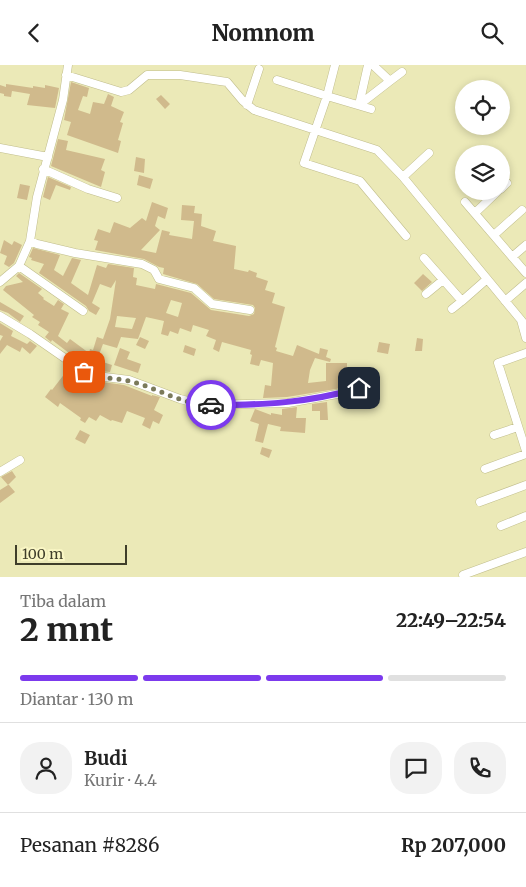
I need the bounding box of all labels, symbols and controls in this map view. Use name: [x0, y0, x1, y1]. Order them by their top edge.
icon: back: [20, 19, 48, 47]
text: Nomnom: [211, 19, 315, 47]
icon: search: [478, 19, 506, 47]
map controls: [455, 80, 510, 200]
button: locate: [455, 80, 510, 135]
button: layers: [455, 145, 510, 200]
pin: [63, 351, 105, 393]
icon: bag: [70, 358, 98, 386]
pin: [338, 367, 380, 409]
icon: home: [345, 374, 373, 402]
courier: [186, 380, 236, 430]
icon: car: [197, 391, 225, 419]
scale bar: [15, 542, 128, 565]
text: 100 m: [22, 545, 63, 563]
text: Tiba dalam: [20, 591, 106, 611]
text: 22:49–22:54: [396, 608, 506, 632]
text: 2 mnt: [20, 610, 113, 650]
text: Diantar · 130 m: [20, 689, 133, 709]
button: person: [20, 742, 72, 794]
button: chat: [390, 742, 442, 794]
button: phone: [454, 742, 506, 794]
text: Budi: [84, 746, 128, 770]
text: Kurir · 4.4: [84, 770, 157, 790]
text: Pesanan #8286: [20, 833, 159, 857]
text: Rp 207,000: [401, 833, 506, 857]

